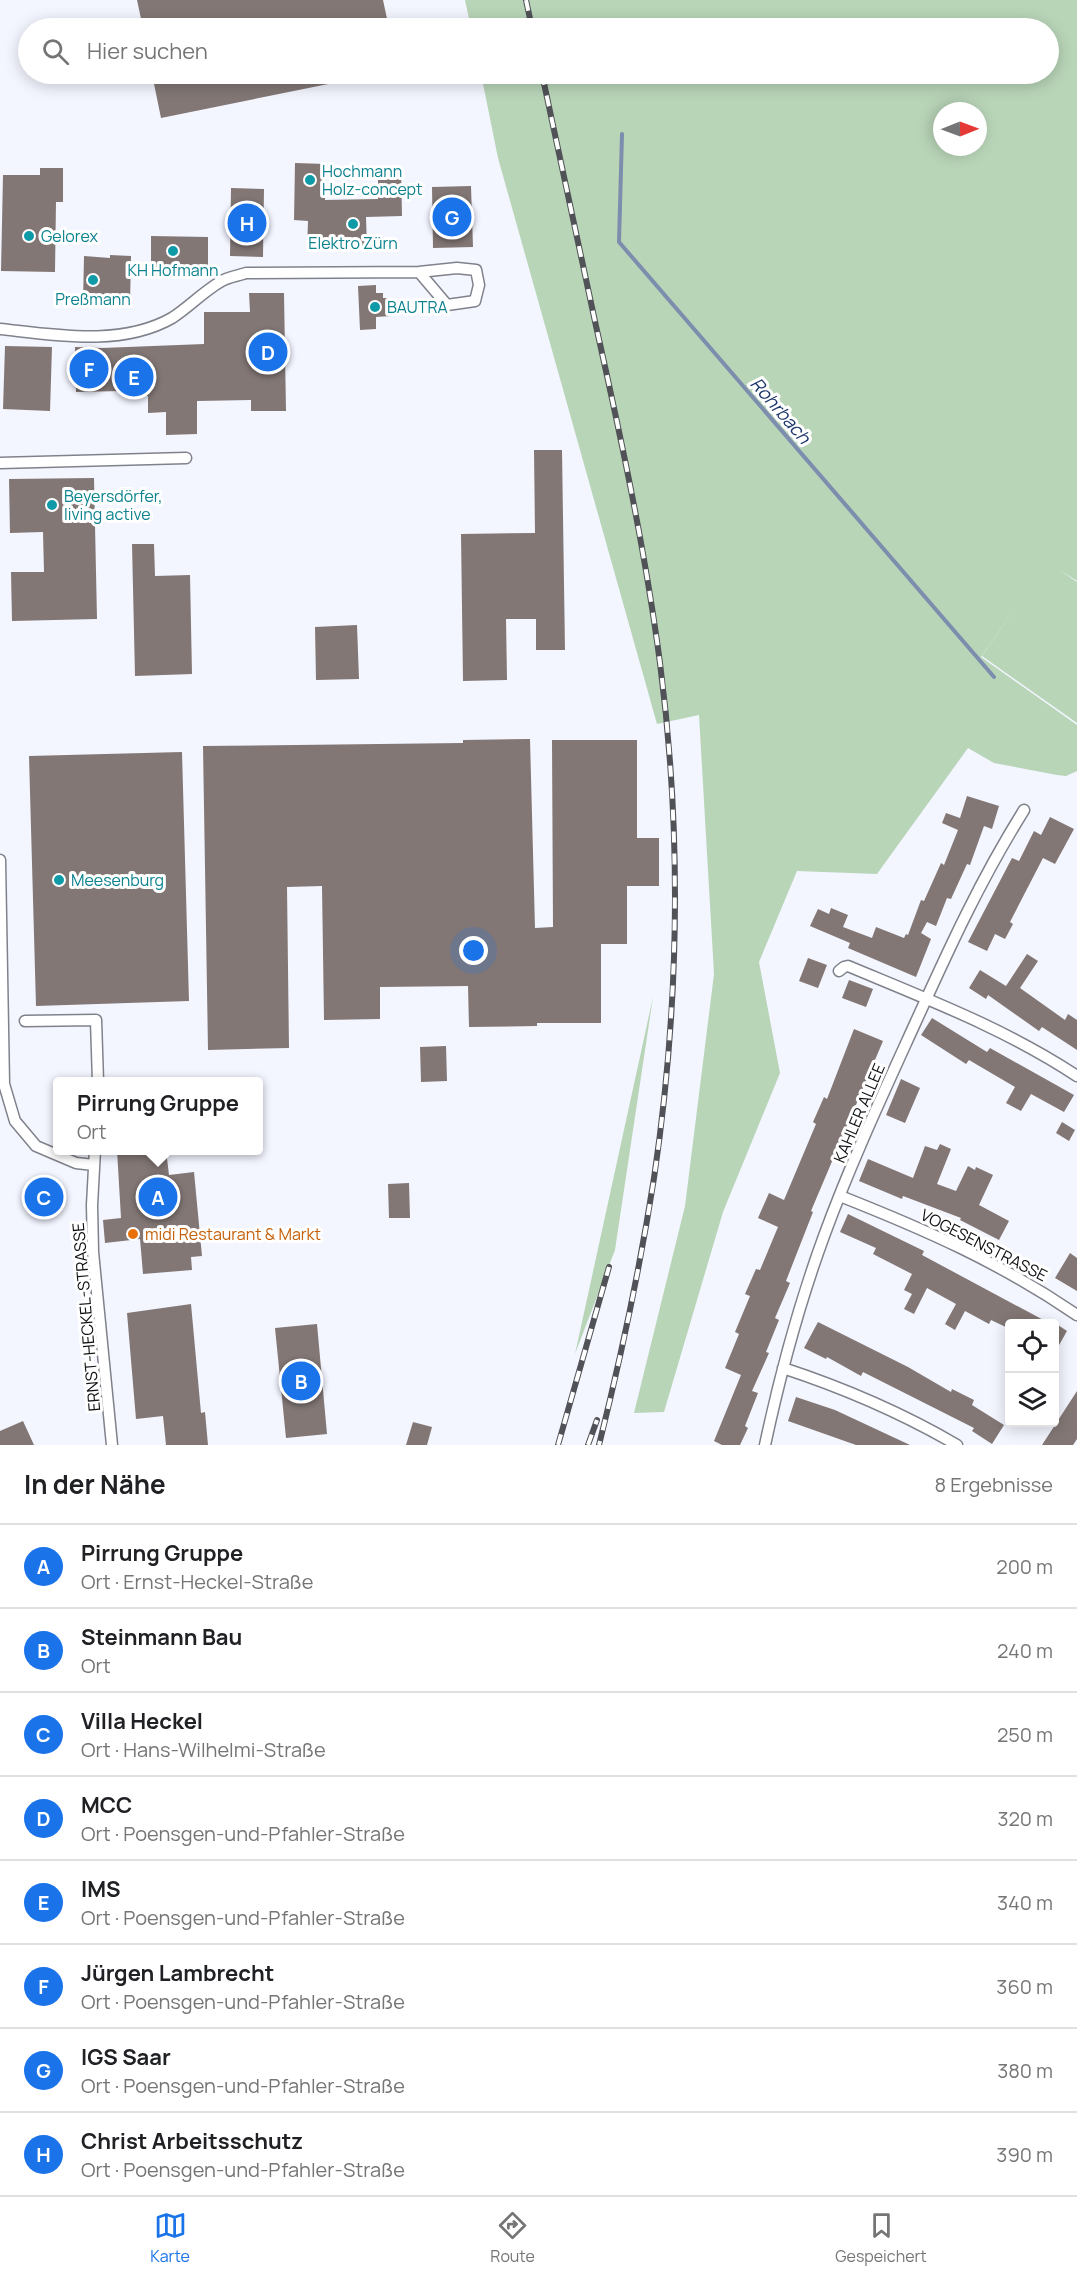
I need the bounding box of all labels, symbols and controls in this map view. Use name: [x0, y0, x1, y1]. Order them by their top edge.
search box: [18, 18, 1059, 84]
icon: search: [39, 35, 72, 68]
text: Hier suchen: [87, 36, 208, 66]
north arrow: [933, 102, 987, 156]
place label: Hochmann Holz-concept: [322, 160, 422, 200]
marker: Hochmann Holz-concept: [303, 173, 317, 187]
pin: G: [432, 194, 472, 240]
pin: H: [228, 200, 266, 246]
marker: Elektro Zürn: [346, 217, 360, 231]
place label: Gelorex: [41, 225, 98, 247]
marker: Gelorex: [22, 229, 36, 243]
place label: Elektro Zürn: [308, 232, 398, 254]
marker: KH Hofmann: [166, 244, 180, 258]
place label: KH Hofmann: [127, 259, 219, 281]
marker: Preßmann: [86, 273, 100, 287]
place label: Preßmann: [55, 288, 131, 310]
place label: BAUTRA: [387, 296, 448, 318]
marker: BAUTRA: [368, 300, 382, 314]
pin: D: [248, 330, 288, 374]
pin: F: [70, 346, 109, 392]
pin: E: [114, 354, 154, 400]
water label: Rohrbach: [746, 372, 817, 449]
place label: Beyersdörfer, living active: [64, 485, 162, 525]
marker: Beyersdörfer, living active: [45, 498, 59, 512]
place label: Meesenburg: [71, 869, 164, 891]
marker: Meesenburg: [52, 873, 66, 887]
your location: [459, 936, 488, 965]
street label: KAHLER ALLEE: [828, 1060, 890, 1166]
popup: [53, 1077, 263, 1155]
text: Pirrung Gruppe: [77, 1088, 239, 1118]
text: Ort: [77, 1118, 107, 1145]
pin: C: [24, 1174, 63, 1220]
pin: A: [138, 1174, 178, 1220]
street label: VOGESENSTRASSE: [917, 1204, 1051, 1286]
street label: ERNST-HECKEL-STRASSE: [67, 1222, 105, 1412]
place label: midi Restaurant & Markt: [145, 1223, 321, 1245]
marker: midi Restaurant & Markt: [126, 1227, 140, 1241]
map controls: [1005, 1319, 1059, 1427]
button: locate: [1005, 1319, 1059, 1373]
pin: B: [282, 1358, 320, 1404]
button: layers: [1005, 1373, 1059, 1427]
text: In der Nähe: [24, 1466, 166, 1502]
text: 8 Ergebnisse: [935, 1471, 1053, 1498]
text: Pirrung Gruppe: [81, 1538, 243, 1568]
text: A: [37, 1553, 50, 1580]
text: 200 m: [996, 1553, 1053, 1580]
text: Ort · Ernst-Heckel-Straße: [81, 1568, 313, 1595]
text: Steinmann Bau: [81, 1622, 242, 1652]
text: B: [37, 1637, 50, 1664]
text: 240 m: [997, 1637, 1053, 1664]
text: Ort: [81, 1652, 111, 1679]
text: Villa Heckel: [81, 1706, 203, 1736]
text: C: [36, 1721, 51, 1748]
text: 250 m: [997, 1721, 1053, 1748]
text: Ort · Hans-Wilhelmi-Straße: [81, 1736, 326, 1763]
text: MCC: [81, 1790, 132, 1820]
text: D: [36, 1805, 51, 1832]
text: 320 m: [997, 1805, 1053, 1832]
text: Ort · Poensgen-und-Pfahler-Straße: [81, 1820, 405, 1847]
text: IMS: [81, 1874, 120, 1904]
text: E: [38, 1889, 49, 1916]
text: 340 m: [997, 1889, 1053, 1916]
text: Ort · Poensgen-und-Pfahler-Straße: [81, 1904, 405, 1931]
text: Jürgen Lambrecht: [81, 1958, 274, 1988]
text: F: [38, 1973, 49, 2000]
text: 360 m: [996, 1973, 1053, 2000]
text: Ort · Poensgen-und-Pfahler-Straße: [81, 1988, 405, 2015]
text: IGS Saar: [81, 2042, 171, 2072]
text: G: [36, 2057, 51, 2084]
text: 380 m: [997, 2057, 1053, 2084]
text: Ort · Poensgen-und-Pfahler-Straße: [81, 2072, 405, 2099]
text: Christ Arbeitsschutz: [81, 2126, 303, 2156]
text: H: [36, 2141, 51, 2168]
text: 390 m: [996, 2141, 1053, 2168]
text: Ort · Poensgen-und-Pfahler-Straße: [81, 2156, 405, 2183]
tab: Karte: [150, 2209, 190, 2267]
tab: Route: [490, 2209, 535, 2267]
tab: Gespeichert: [835, 2209, 927, 2267]

